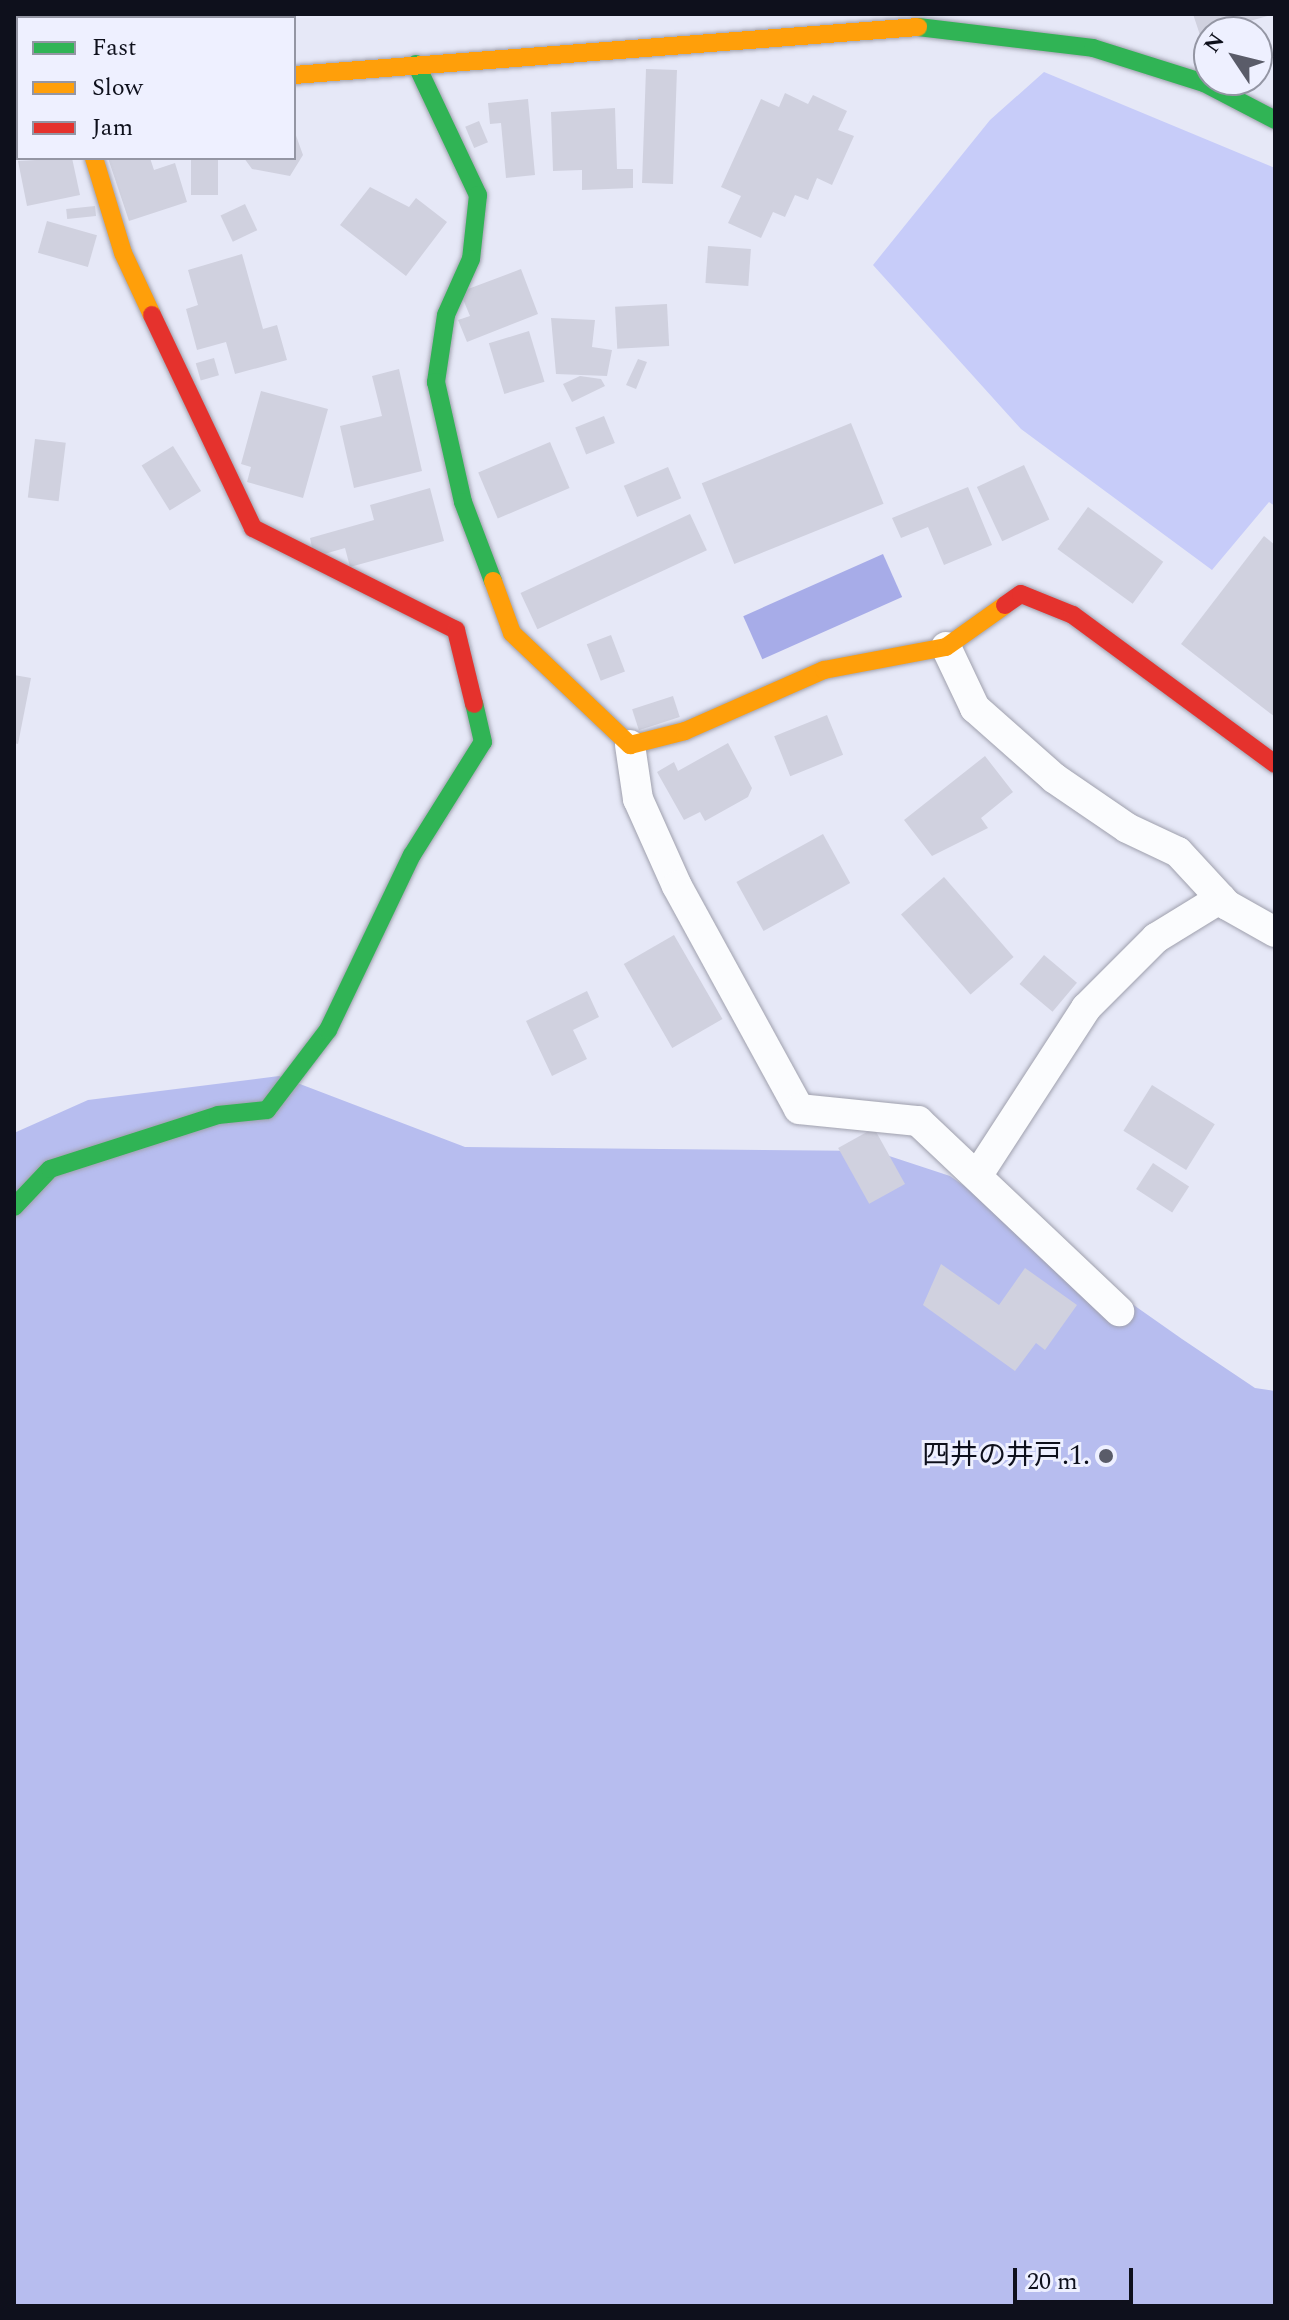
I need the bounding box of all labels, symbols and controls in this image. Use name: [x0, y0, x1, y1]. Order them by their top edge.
legend: [16, 16, 296, 160]
north arrow: [1193, 16, 1273, 96]
text: N: [1196, 26, 1233, 60]
text: Fast: [92, 30, 137, 66]
text: Slow: [92, 70, 143, 106]
text: Jam: [92, 110, 133, 146]
place label: 四井の井戸.1.: [922, 1439, 1090, 1473]
marker: 四井の井戸.1.: [1097, 1447, 1115, 1465]
scale bar: [1017, 2252, 1137, 2302]
text: 20 m: [1027, 2264, 1078, 2300]

